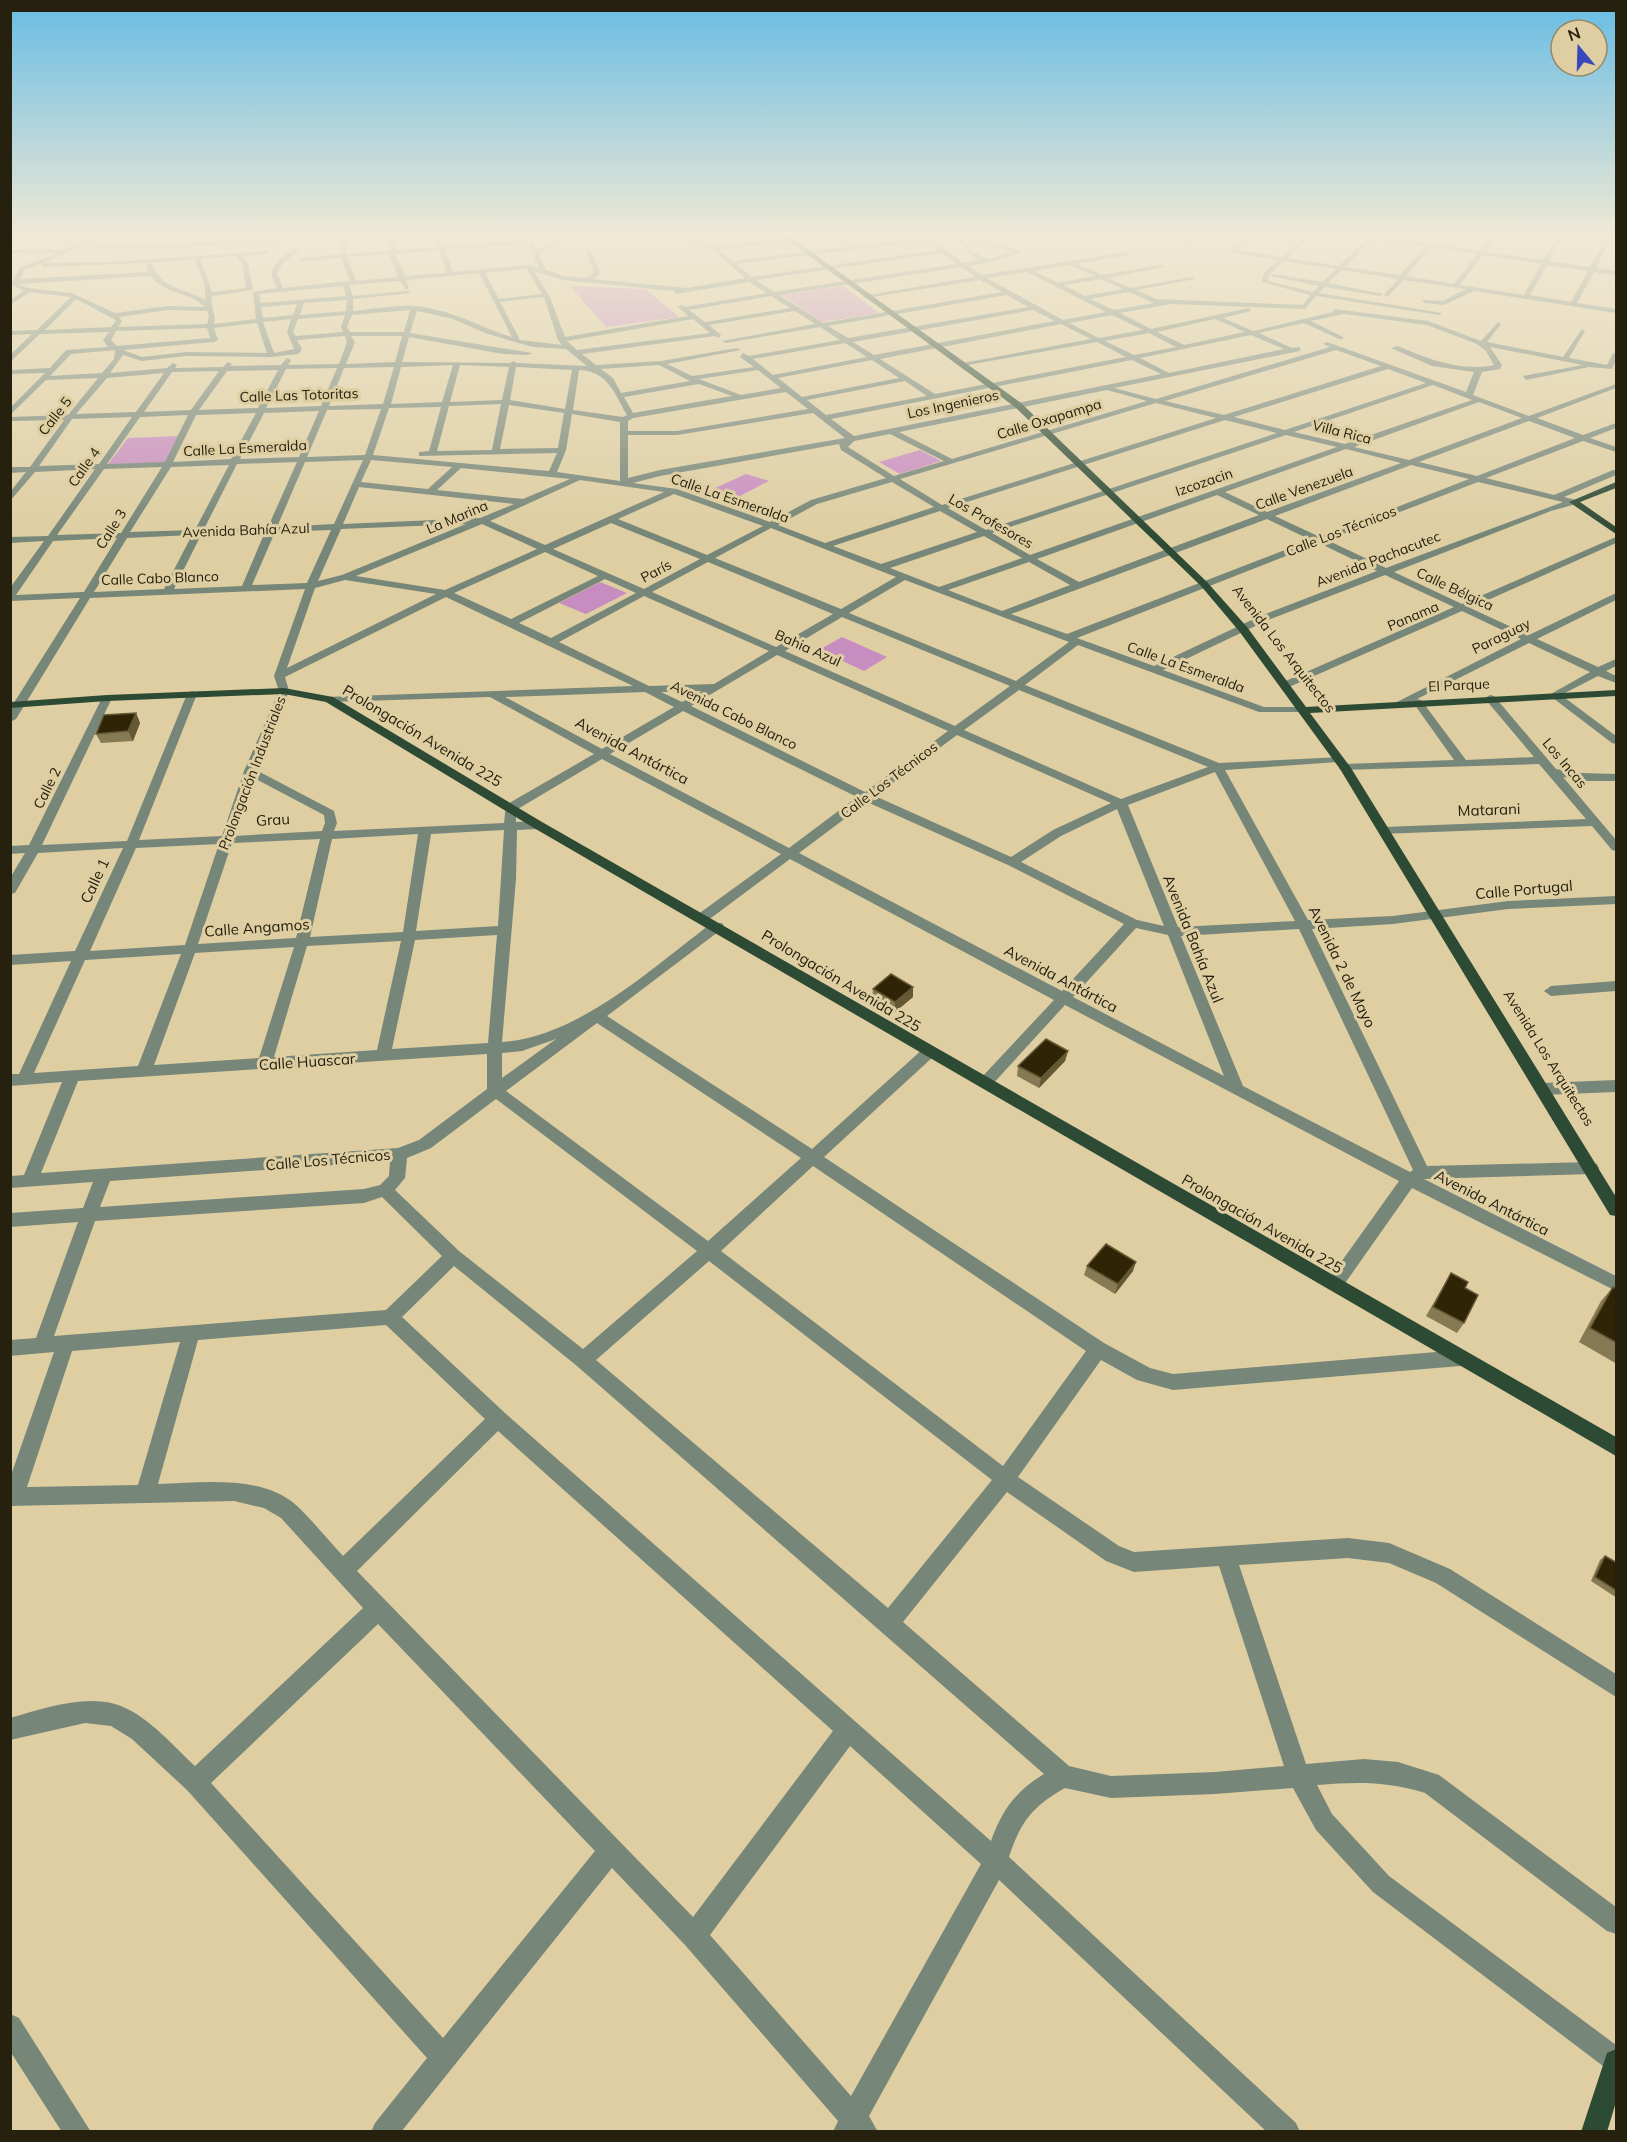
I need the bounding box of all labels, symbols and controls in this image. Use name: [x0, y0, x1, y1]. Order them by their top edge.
north arrow: [1549, 18, 1609, 78]
text: N: [1565, 22, 1583, 45]
street label: Calle Las Totoritas: [239, 384, 359, 406]
street label: Los Ingenieros: [906, 386, 1000, 422]
street label: Calle 5: [34, 393, 76, 439]
street label: Calle Oxapampa: [995, 395, 1103, 443]
street label: Villa Rica: [1311, 416, 1373, 448]
street label: Calle La Esmeralda: [183, 436, 307, 460]
street label: Calle 4: [64, 443, 104, 490]
street label: Calle Venezuela: [1253, 462, 1355, 514]
street label: Izcozacin: [1173, 464, 1235, 500]
street label: Calle La Esmeralda: [668, 469, 792, 527]
street label: Los Profesores: [945, 490, 1037, 552]
street label: La Marina: [424, 496, 490, 538]
street label: Calle Los Técnicos: [1283, 502, 1399, 560]
street label: Calle 3: [92, 506, 130, 552]
street label: Avenida Bahía Azul: [182, 519, 310, 541]
street label: Avenida Pachacutec: [1313, 527, 1443, 591]
street label: París: [637, 555, 675, 587]
street label: Calle Bélgica: [1413, 563, 1497, 615]
street label: Calle Cabo Blanco: [101, 567, 219, 589]
street label: Avenida Los Arquitectos: [1228, 581, 1340, 717]
street label: Panama: [1384, 597, 1442, 635]
street label: Paraguay: [1469, 614, 1534, 658]
street label: Bahia Azul: [772, 625, 844, 671]
street label: Calle La Esmeralda: [1125, 637, 1247, 697]
street label: El Parque: [1428, 674, 1490, 696]
street label: Avenida Cabo Blanco: [668, 676, 800, 754]
street label: Prolongación Avenida 225: [339, 680, 505, 791]
street label: Prolongación Industriales: [214, 694, 290, 852]
street label: Avenida Antártica: [572, 713, 692, 789]
street label: Los Incas: [1539, 734, 1591, 792]
street label: Calle Los Técnicos: [837, 738, 941, 822]
street label: Calle 2: [29, 764, 65, 812]
street label: Matarani: [1457, 799, 1521, 820]
street label: Grau: [255, 809, 290, 830]
street label: Calle 1: [76, 855, 113, 906]
street label: Avenida Bahía Azul: [1159, 872, 1228, 1006]
street label: Calle Portugal: [1475, 876, 1573, 903]
street label: Avenida 2 de Mayo: [1305, 903, 1380, 1031]
street label: Calle Angamos: [204, 914, 310, 941]
street label: Prolongación Avenida 225: [758, 925, 924, 1036]
street label: Avenida Antártica: [1001, 941, 1121, 1017]
street label: Avenida Los Arquitectos: [1500, 987, 1598, 1129]
street label: Calle Huascar: [258, 1049, 356, 1074]
street label: Calle Los Técnicos: [265, 1145, 391, 1174]
street label: Avenida Antártica: [1432, 1165, 1553, 1240]
street label: Prolongación Avenida 225: [1178, 1170, 1346, 1277]

